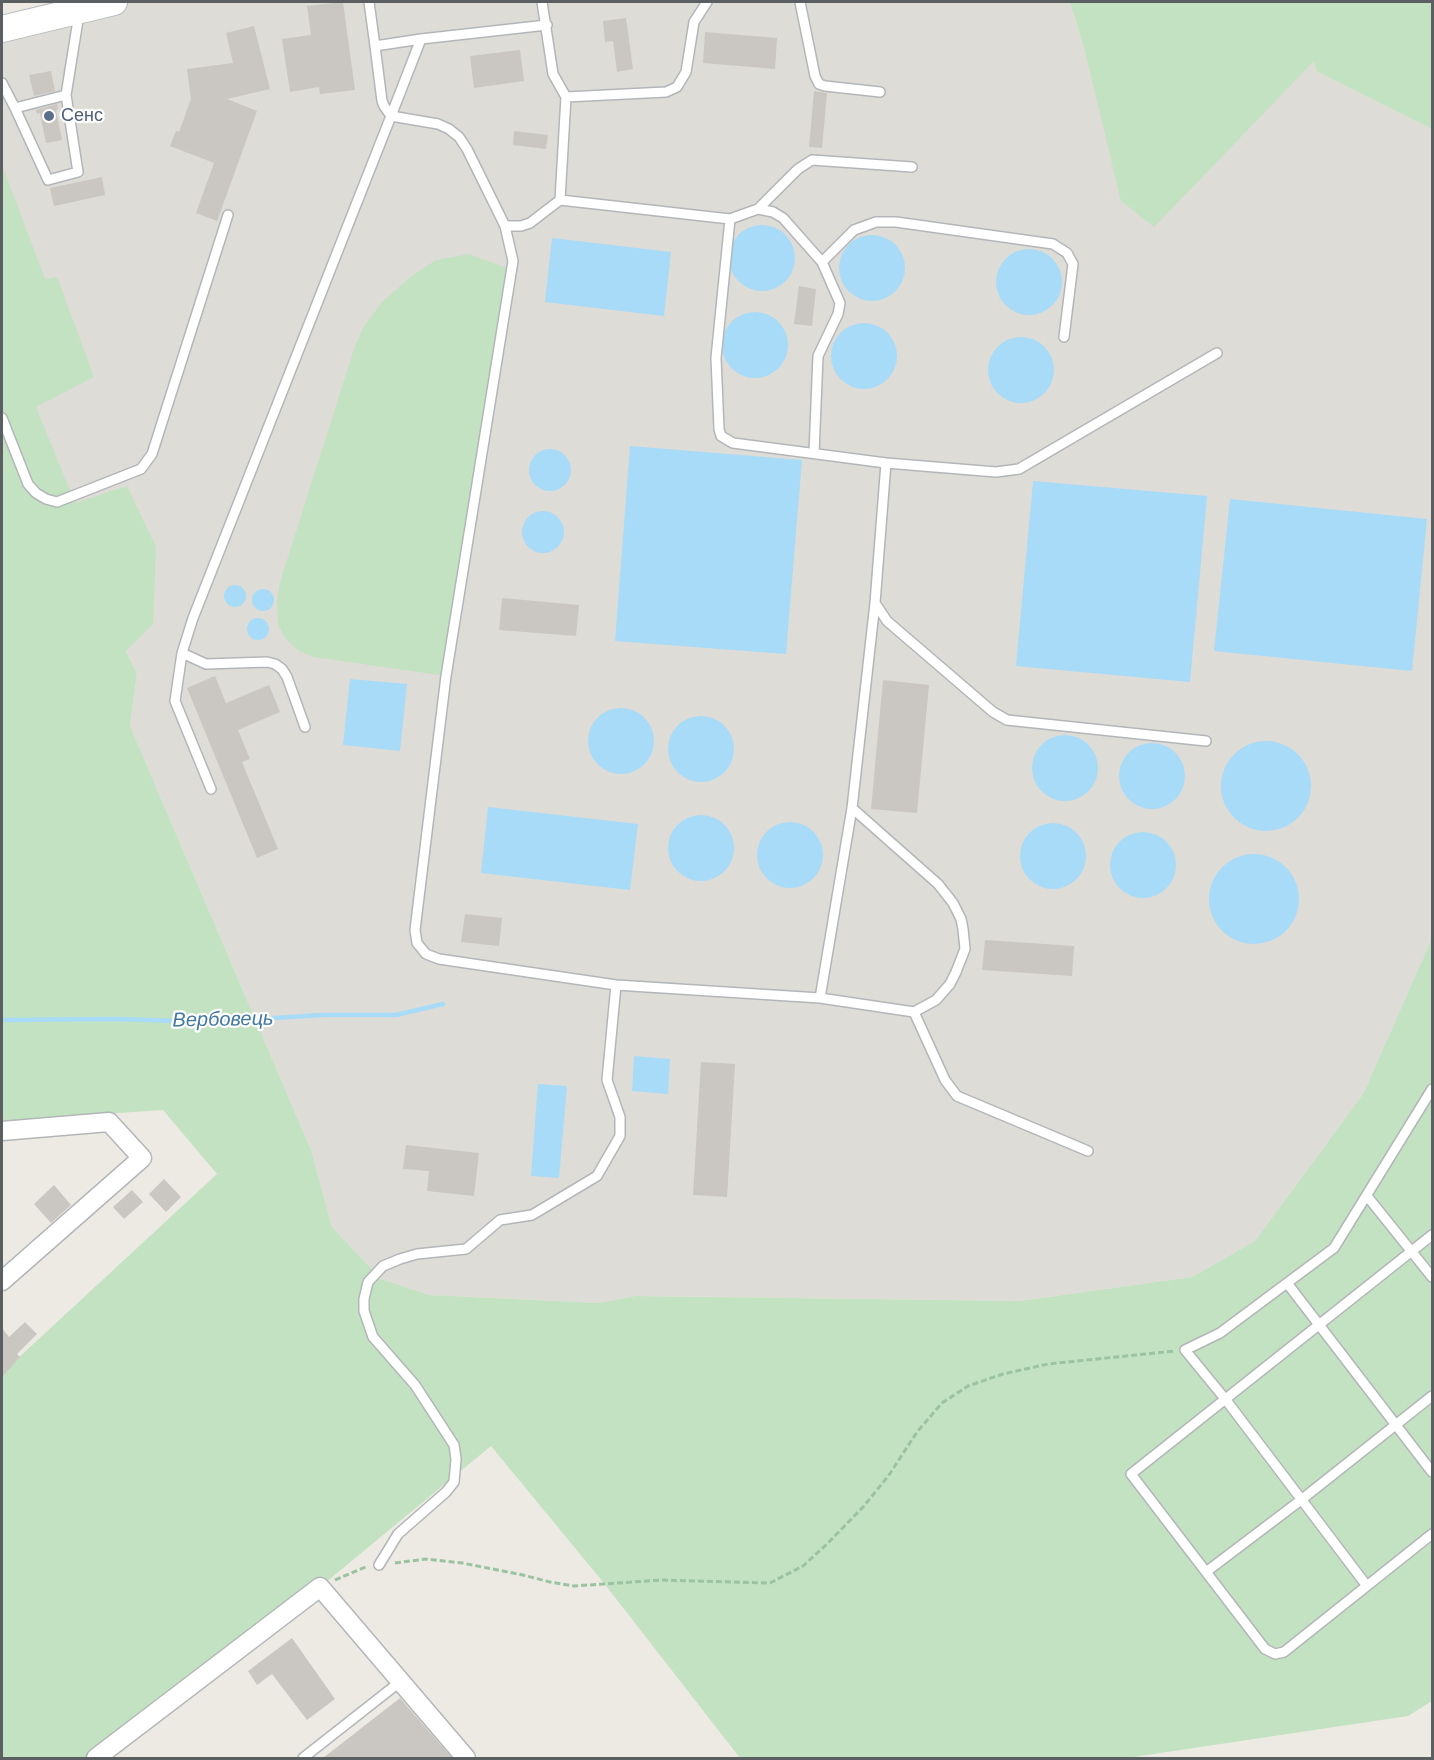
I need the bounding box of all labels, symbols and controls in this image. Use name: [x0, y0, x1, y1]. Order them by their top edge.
place label: Сенс: [61, 105, 103, 127]
marker: Сенс: [42, 109, 56, 123]
water label: Вербовець: [172, 1007, 274, 1033]

